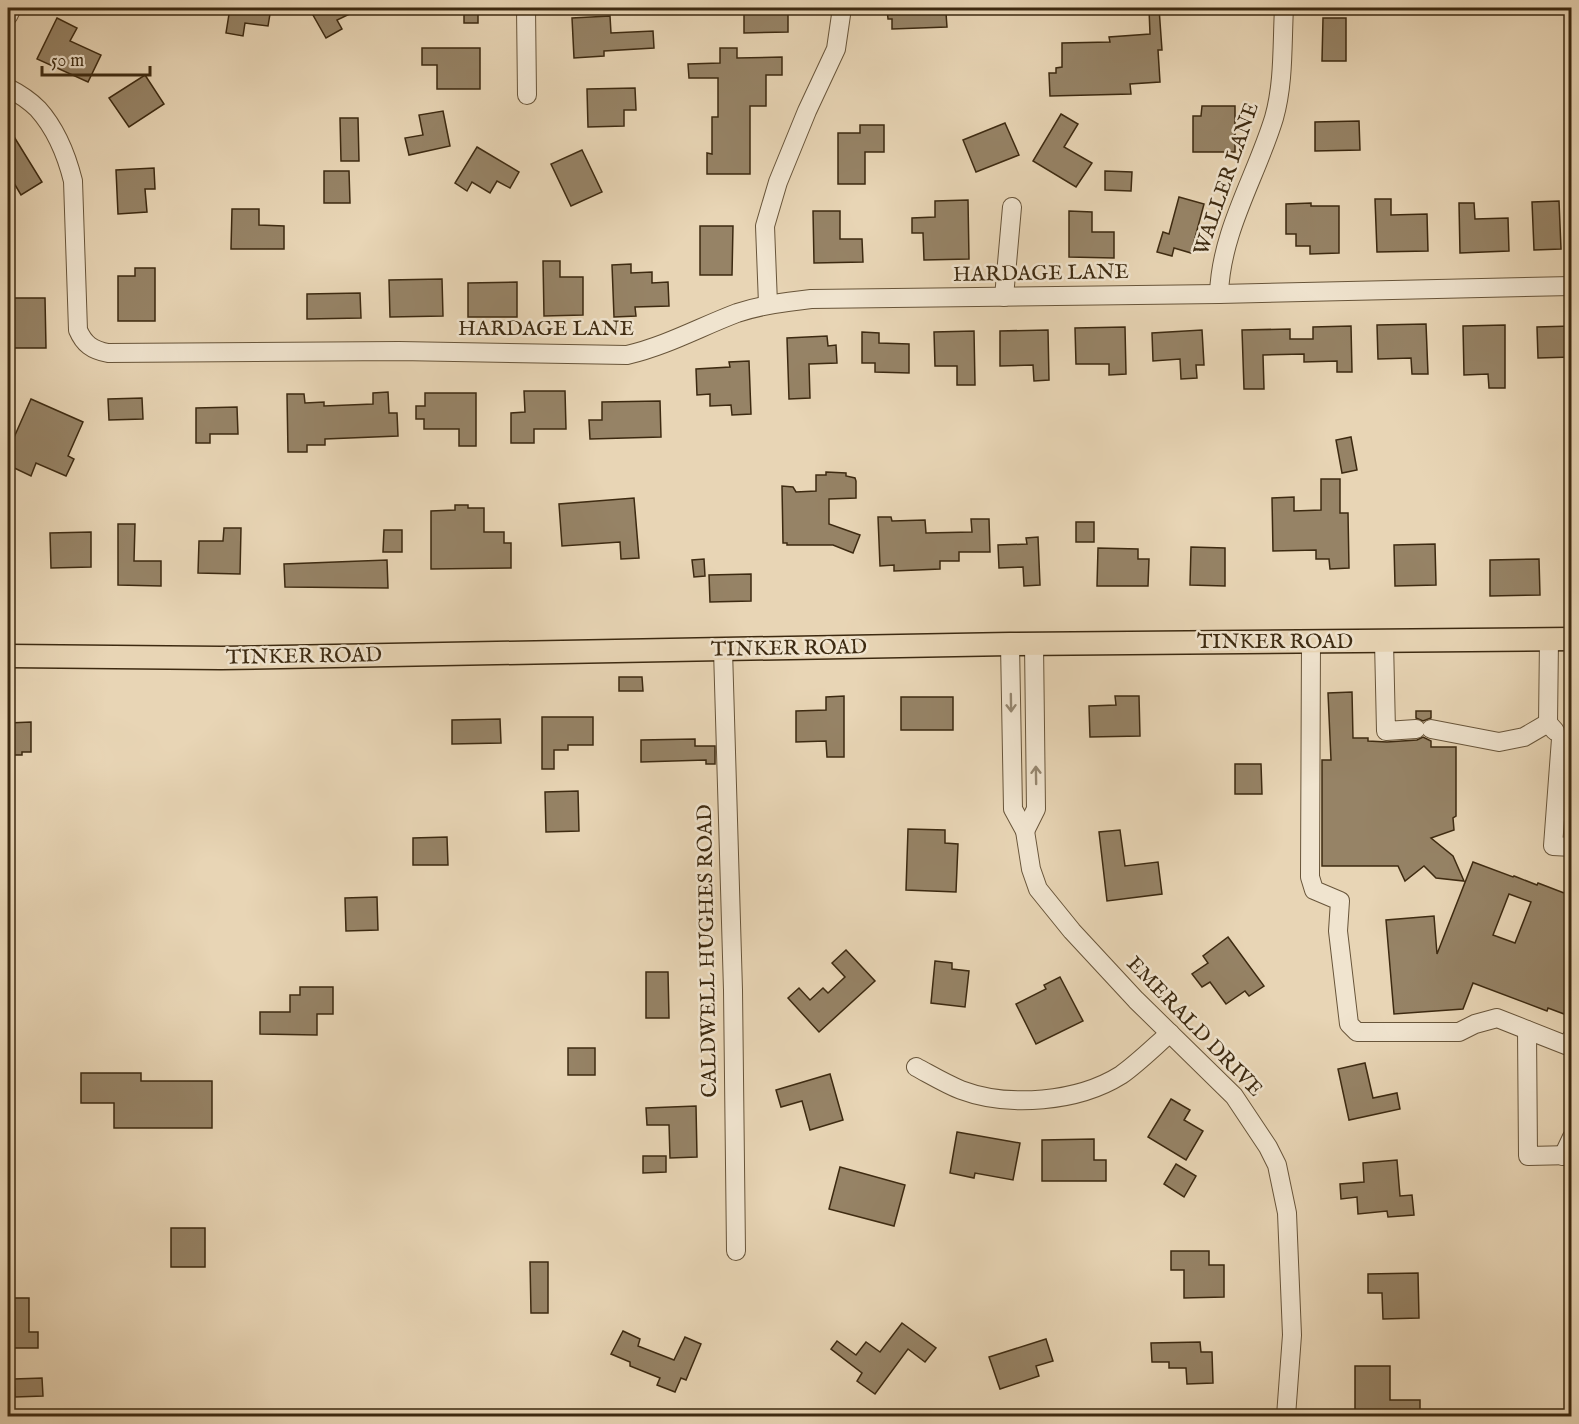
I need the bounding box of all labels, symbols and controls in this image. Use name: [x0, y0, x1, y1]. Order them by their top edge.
scale bar: [42, 39, 150, 77]
text: 50 m: [51, 50, 84, 73]
street label: WALLER LANE: [1188, 99, 1266, 259]
street label: HARDAGE LANE: [953, 259, 1129, 289]
street label: HARDAGE LANE: [458, 316, 634, 343]
street label: TINKER ROAD: [1197, 629, 1353, 656]
street label: TINKER ROAD: [711, 634, 867, 664]
street label: TINKER ROAD: [226, 642, 382, 672]
one-way arrow: [1005, 692, 1017, 712]
one-way arrow: [1030, 765, 1042, 785]
street label: CALDWELL HUGHES ROAD: [692, 804, 724, 1098]
street label: EMERALD DRIVE: [1120, 951, 1268, 1103]

